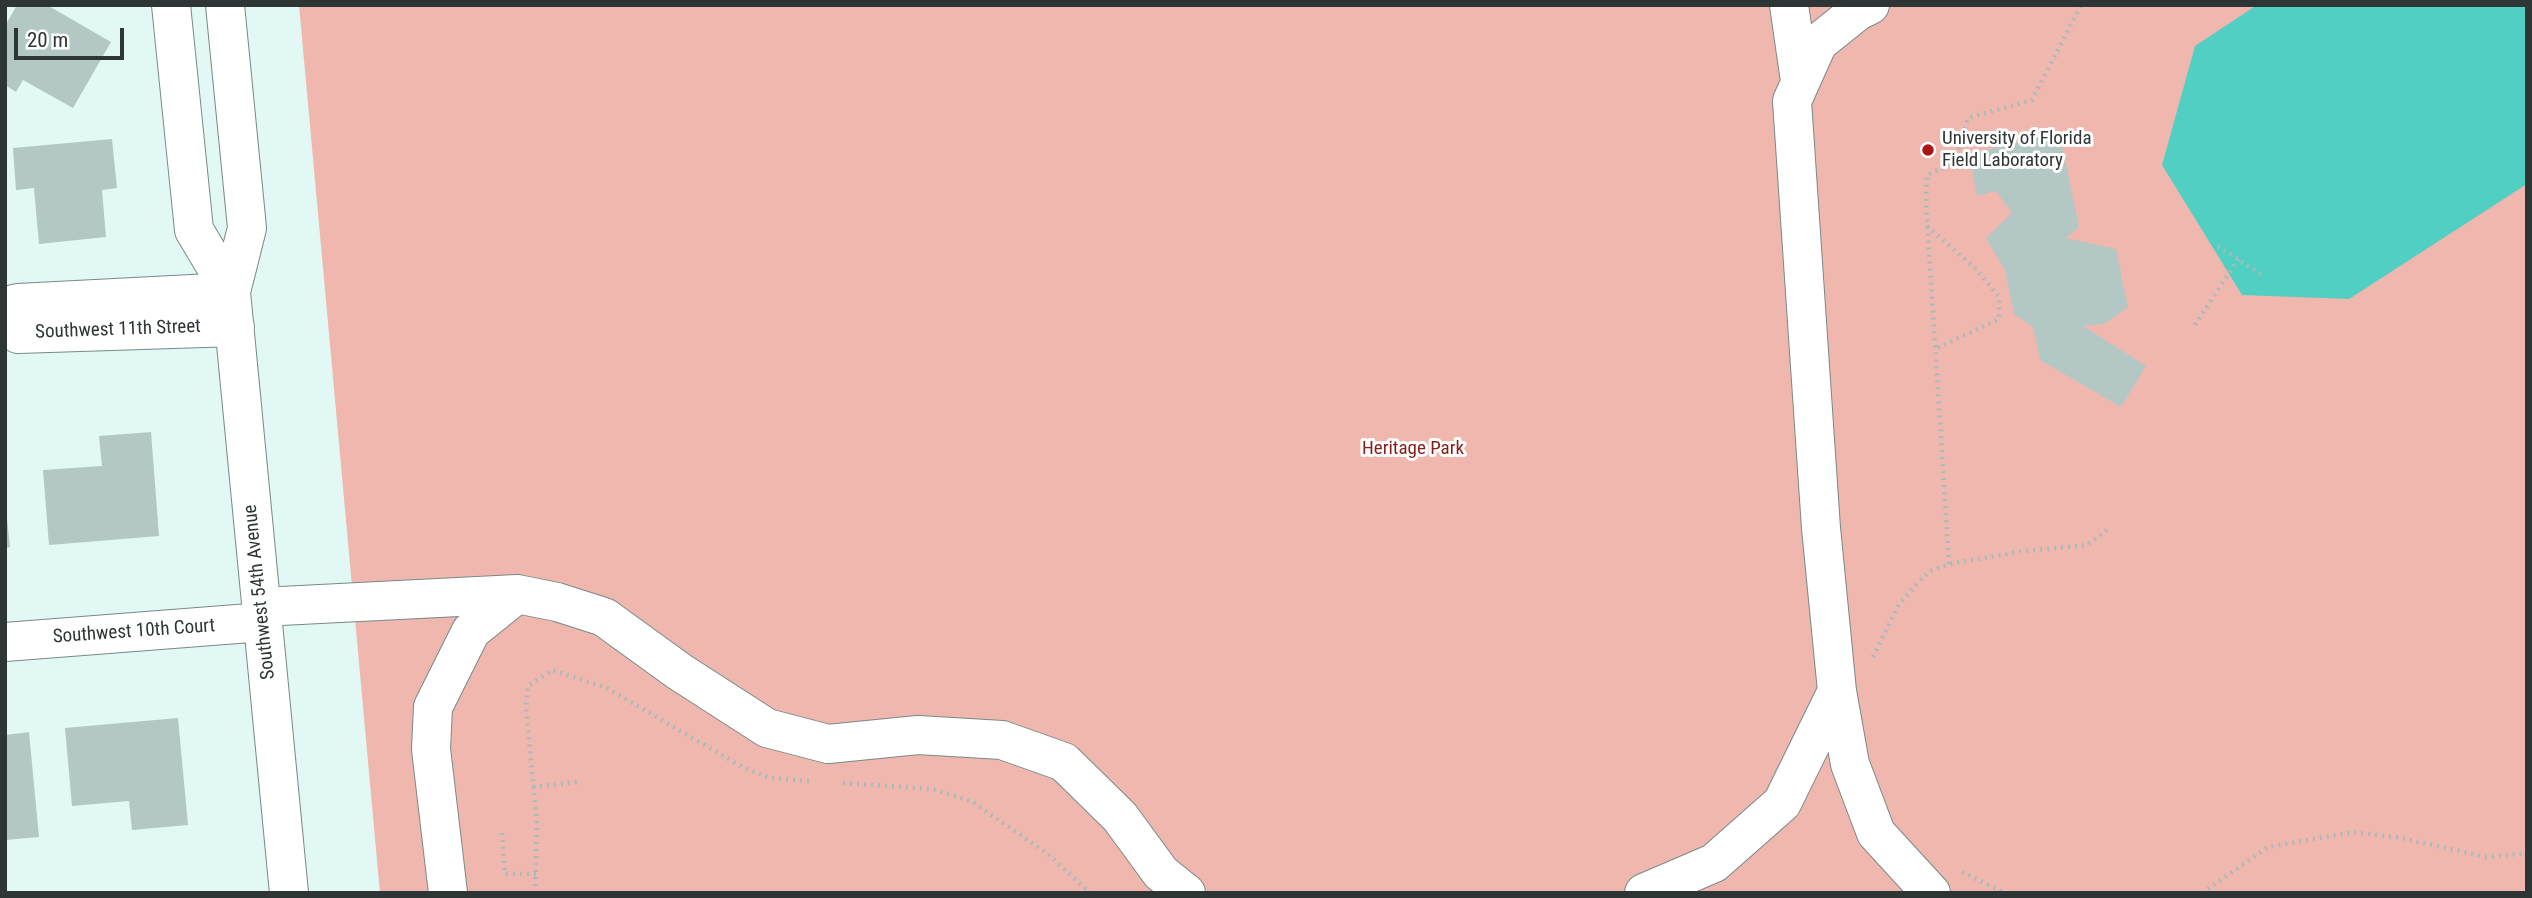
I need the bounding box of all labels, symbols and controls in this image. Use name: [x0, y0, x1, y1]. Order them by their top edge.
scale bar: [18, 14, 128, 58]
text: 20 m: [27, 28, 68, 52]
place label: University of Florida Field Laboratory: [1942, 128, 2091, 172]
marker: University of Florida Field Laboratory: [1920, 142, 1936, 158]
street label: Southwest 11th Street: [35, 316, 201, 344]
park label: Heritage Park: [1362, 438, 1464, 460]
street label: Southwest 54th Avenue: [239, 503, 281, 681]
street label: Southwest 10th Court: [52, 615, 216, 649]

